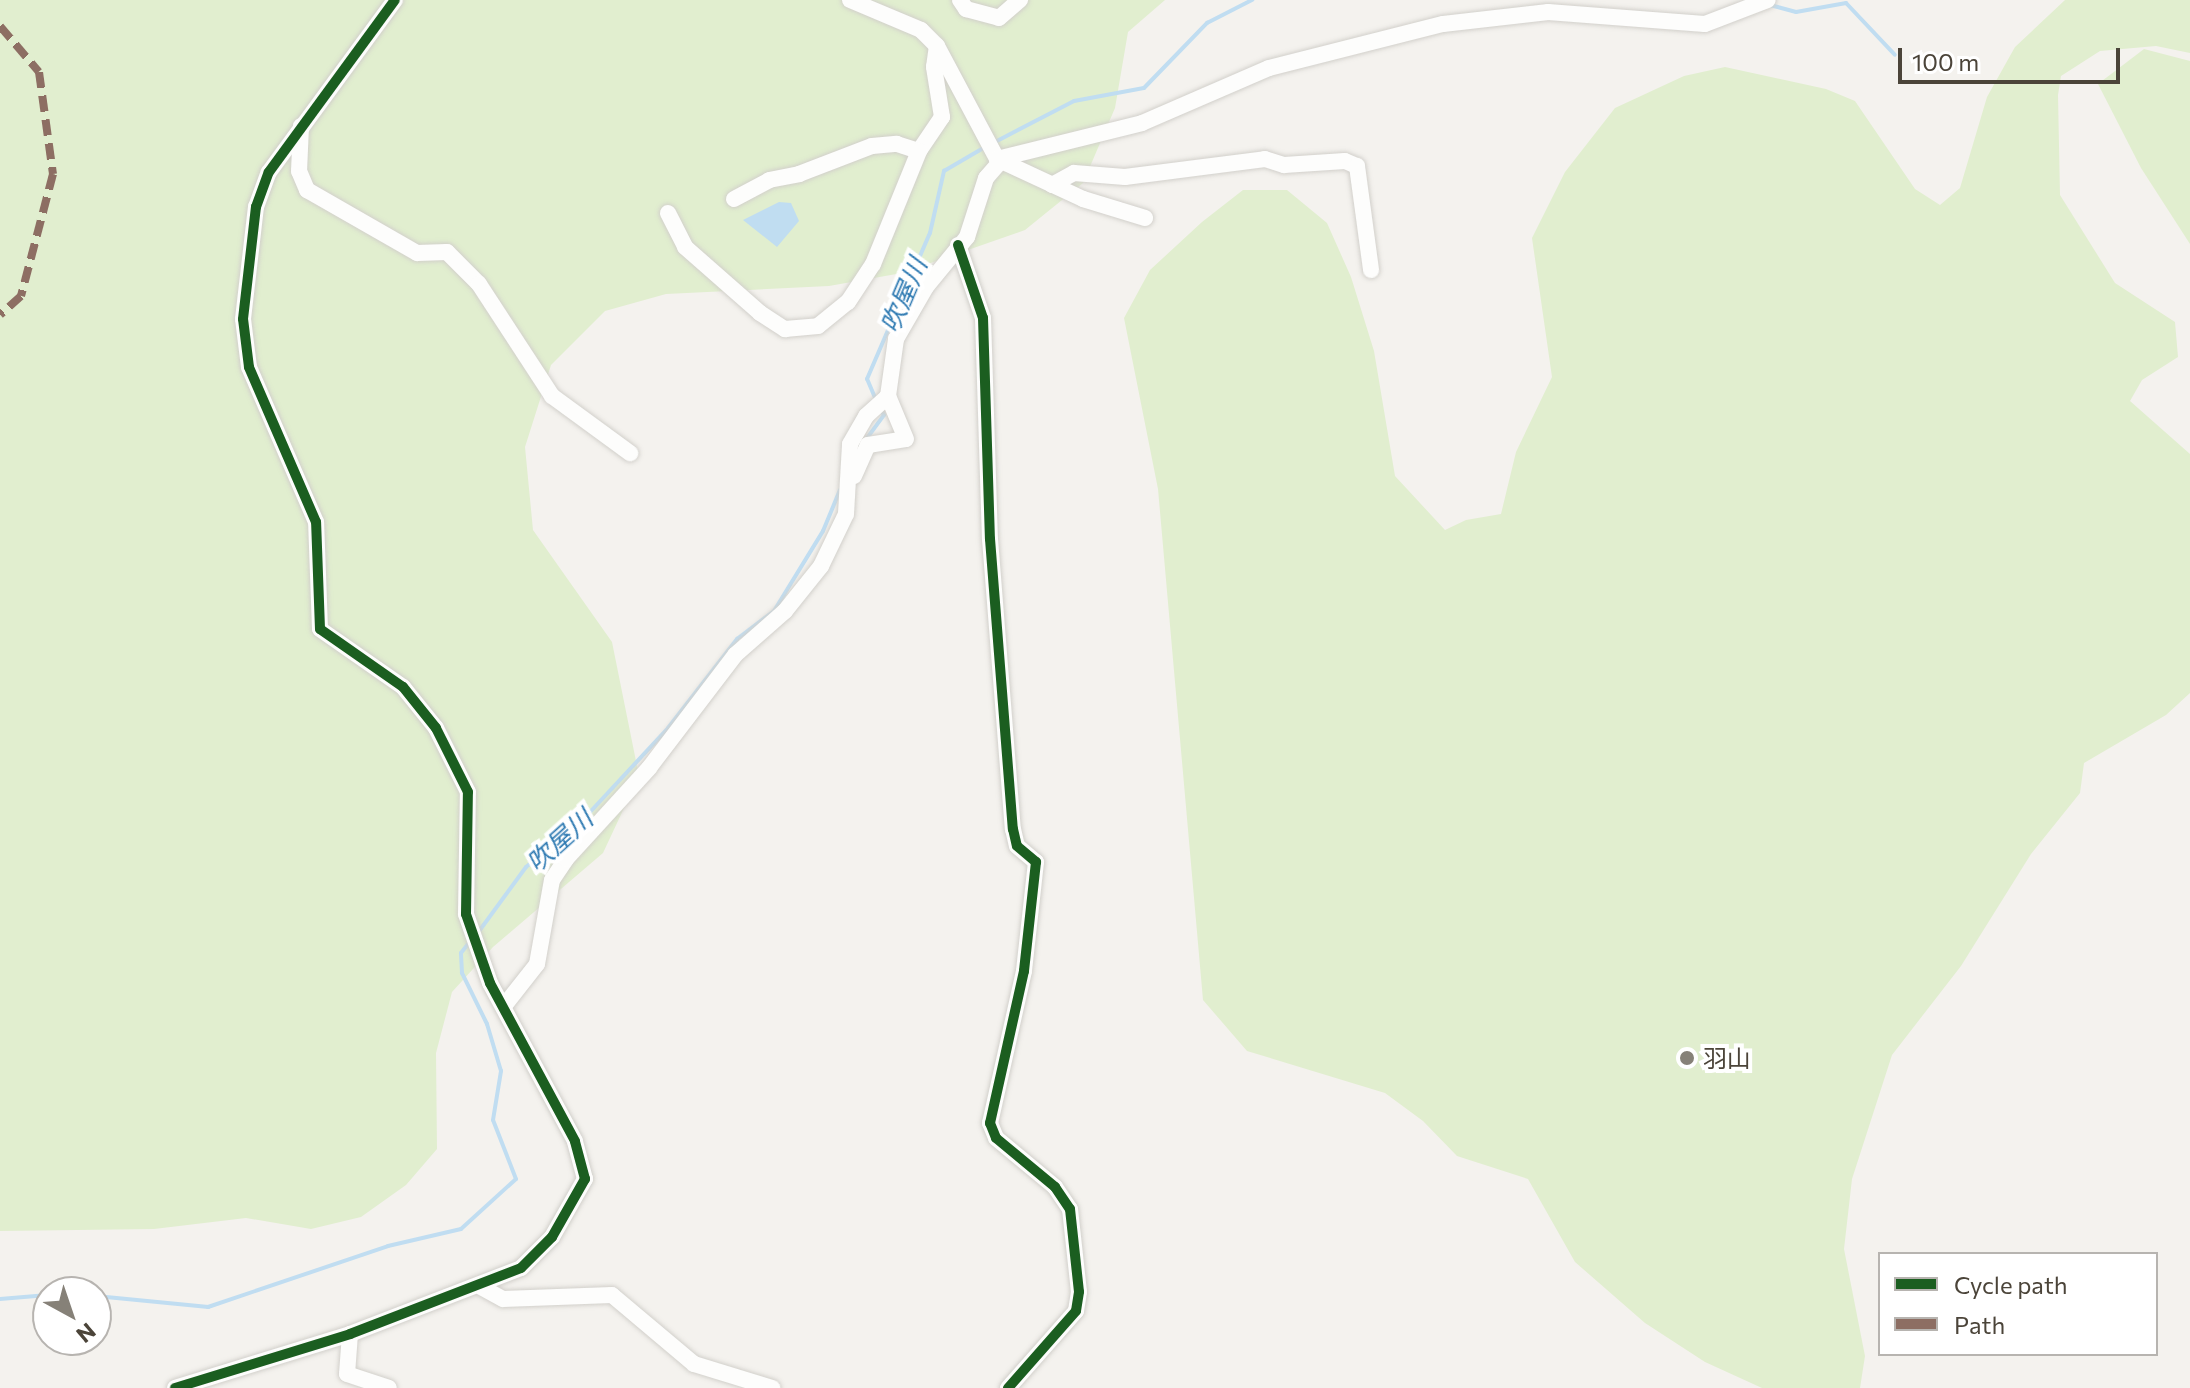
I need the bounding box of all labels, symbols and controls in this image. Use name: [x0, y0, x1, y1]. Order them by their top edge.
scale bar: [1902, 32, 2124, 82]
text: 100 m: [1912, 47, 1979, 76]
water label: 吹屋川: [873, 253, 933, 337]
water label: 吹屋川: [520, 802, 598, 878]
place label: 羽山: [1703, 1044, 1751, 1072]
marker: 羽山: [1678, 1049, 1696, 1067]
legend: [1878, 1252, 2158, 1356]
text: Cycle path: [1954, 1270, 2068, 1299]
north arrow: [32, 1276, 112, 1356]
text: Path: [1954, 1310, 2005, 1339]
text: N: [71, 1318, 101, 1349]

